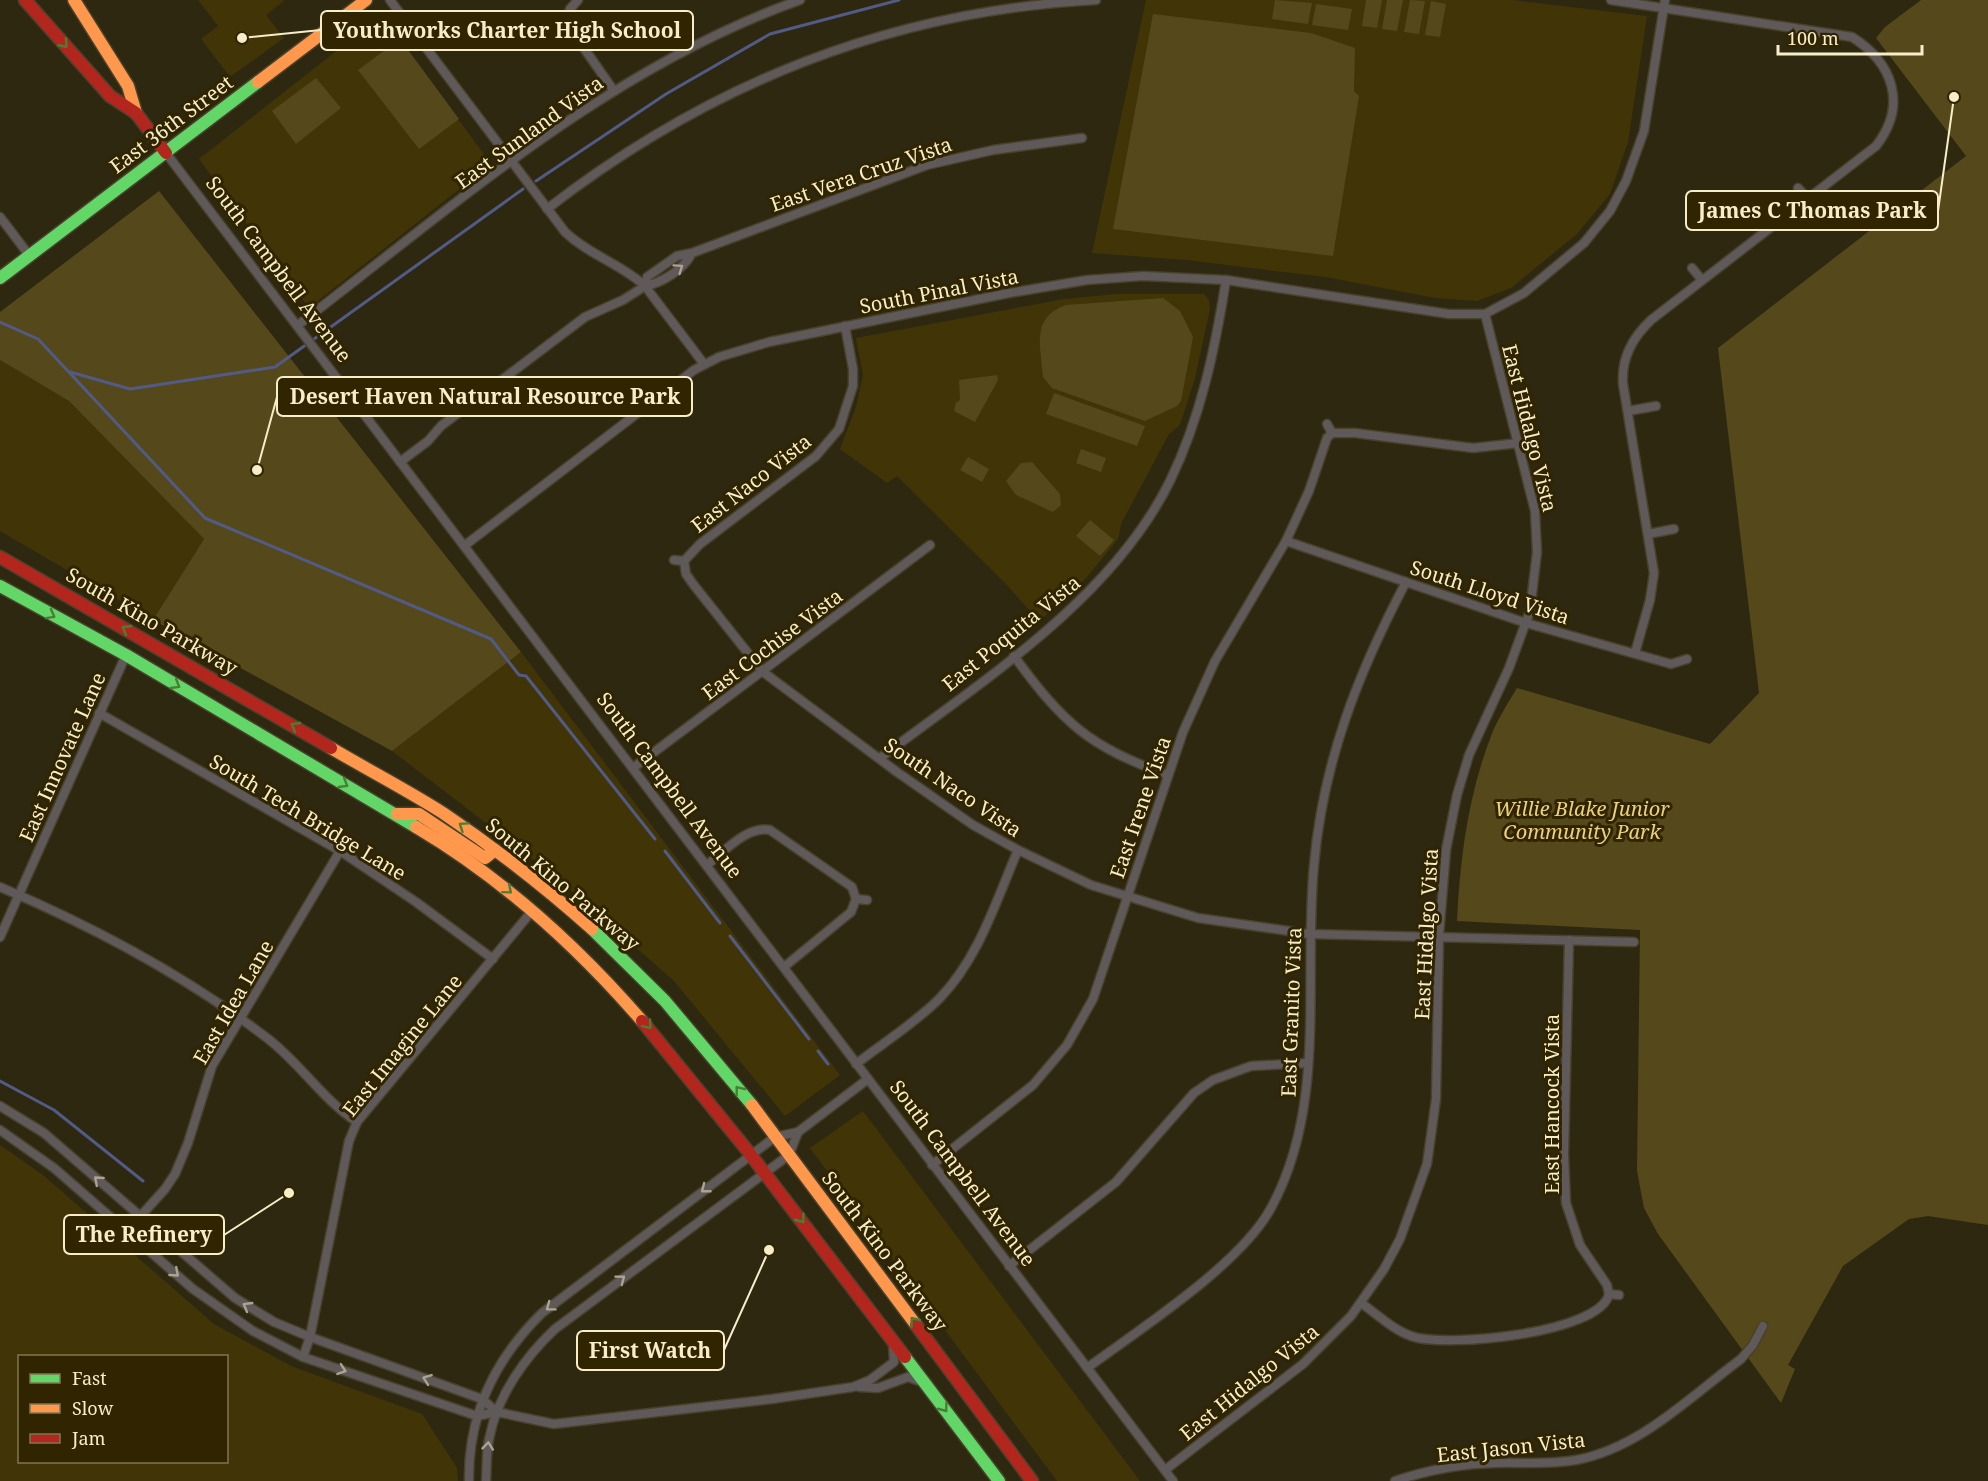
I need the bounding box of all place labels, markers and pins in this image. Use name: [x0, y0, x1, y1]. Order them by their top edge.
callout: Youthworks Charter High School: [321, 11, 693, 50]
callout: James C Thomas Park: [1686, 191, 1938, 230]
callout: Desert Haven Natural Resource Park: [277, 377, 692, 416]
callout: The Refinery: [64, 1215, 224, 1254]
callout: First Watch: [577, 1331, 724, 1370]

